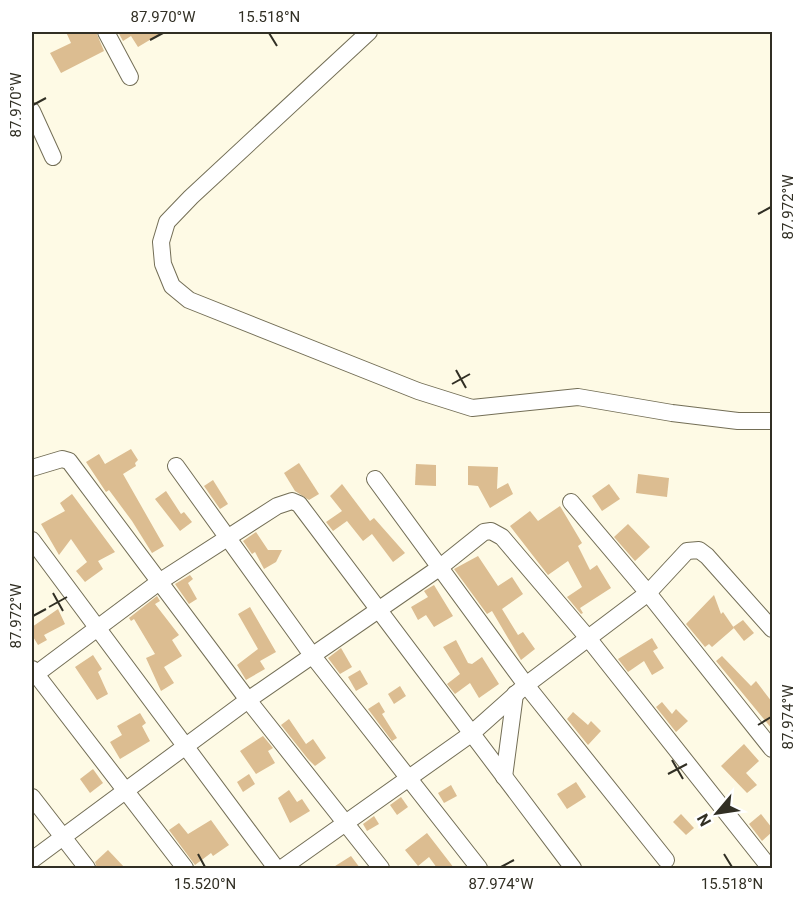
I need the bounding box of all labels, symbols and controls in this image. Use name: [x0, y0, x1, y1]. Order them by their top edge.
text: 87.970°W: [130, 8, 196, 26]
text: 15.518°N: [238, 8, 300, 26]
text: 87.970°W: [7, 72, 25, 138]
text: 87.972°W: [779, 174, 797, 240]
text: 87.972°W: [7, 583, 25, 649]
text: 87.974°W: [779, 684, 797, 750]
north arrow: [687, 783, 747, 843]
text: N: [693, 810, 715, 830]
text: 15.520°N: [174, 875, 236, 893]
text: 87.974°W: [468, 875, 534, 893]
text: 15.518°N: [701, 875, 763, 893]

